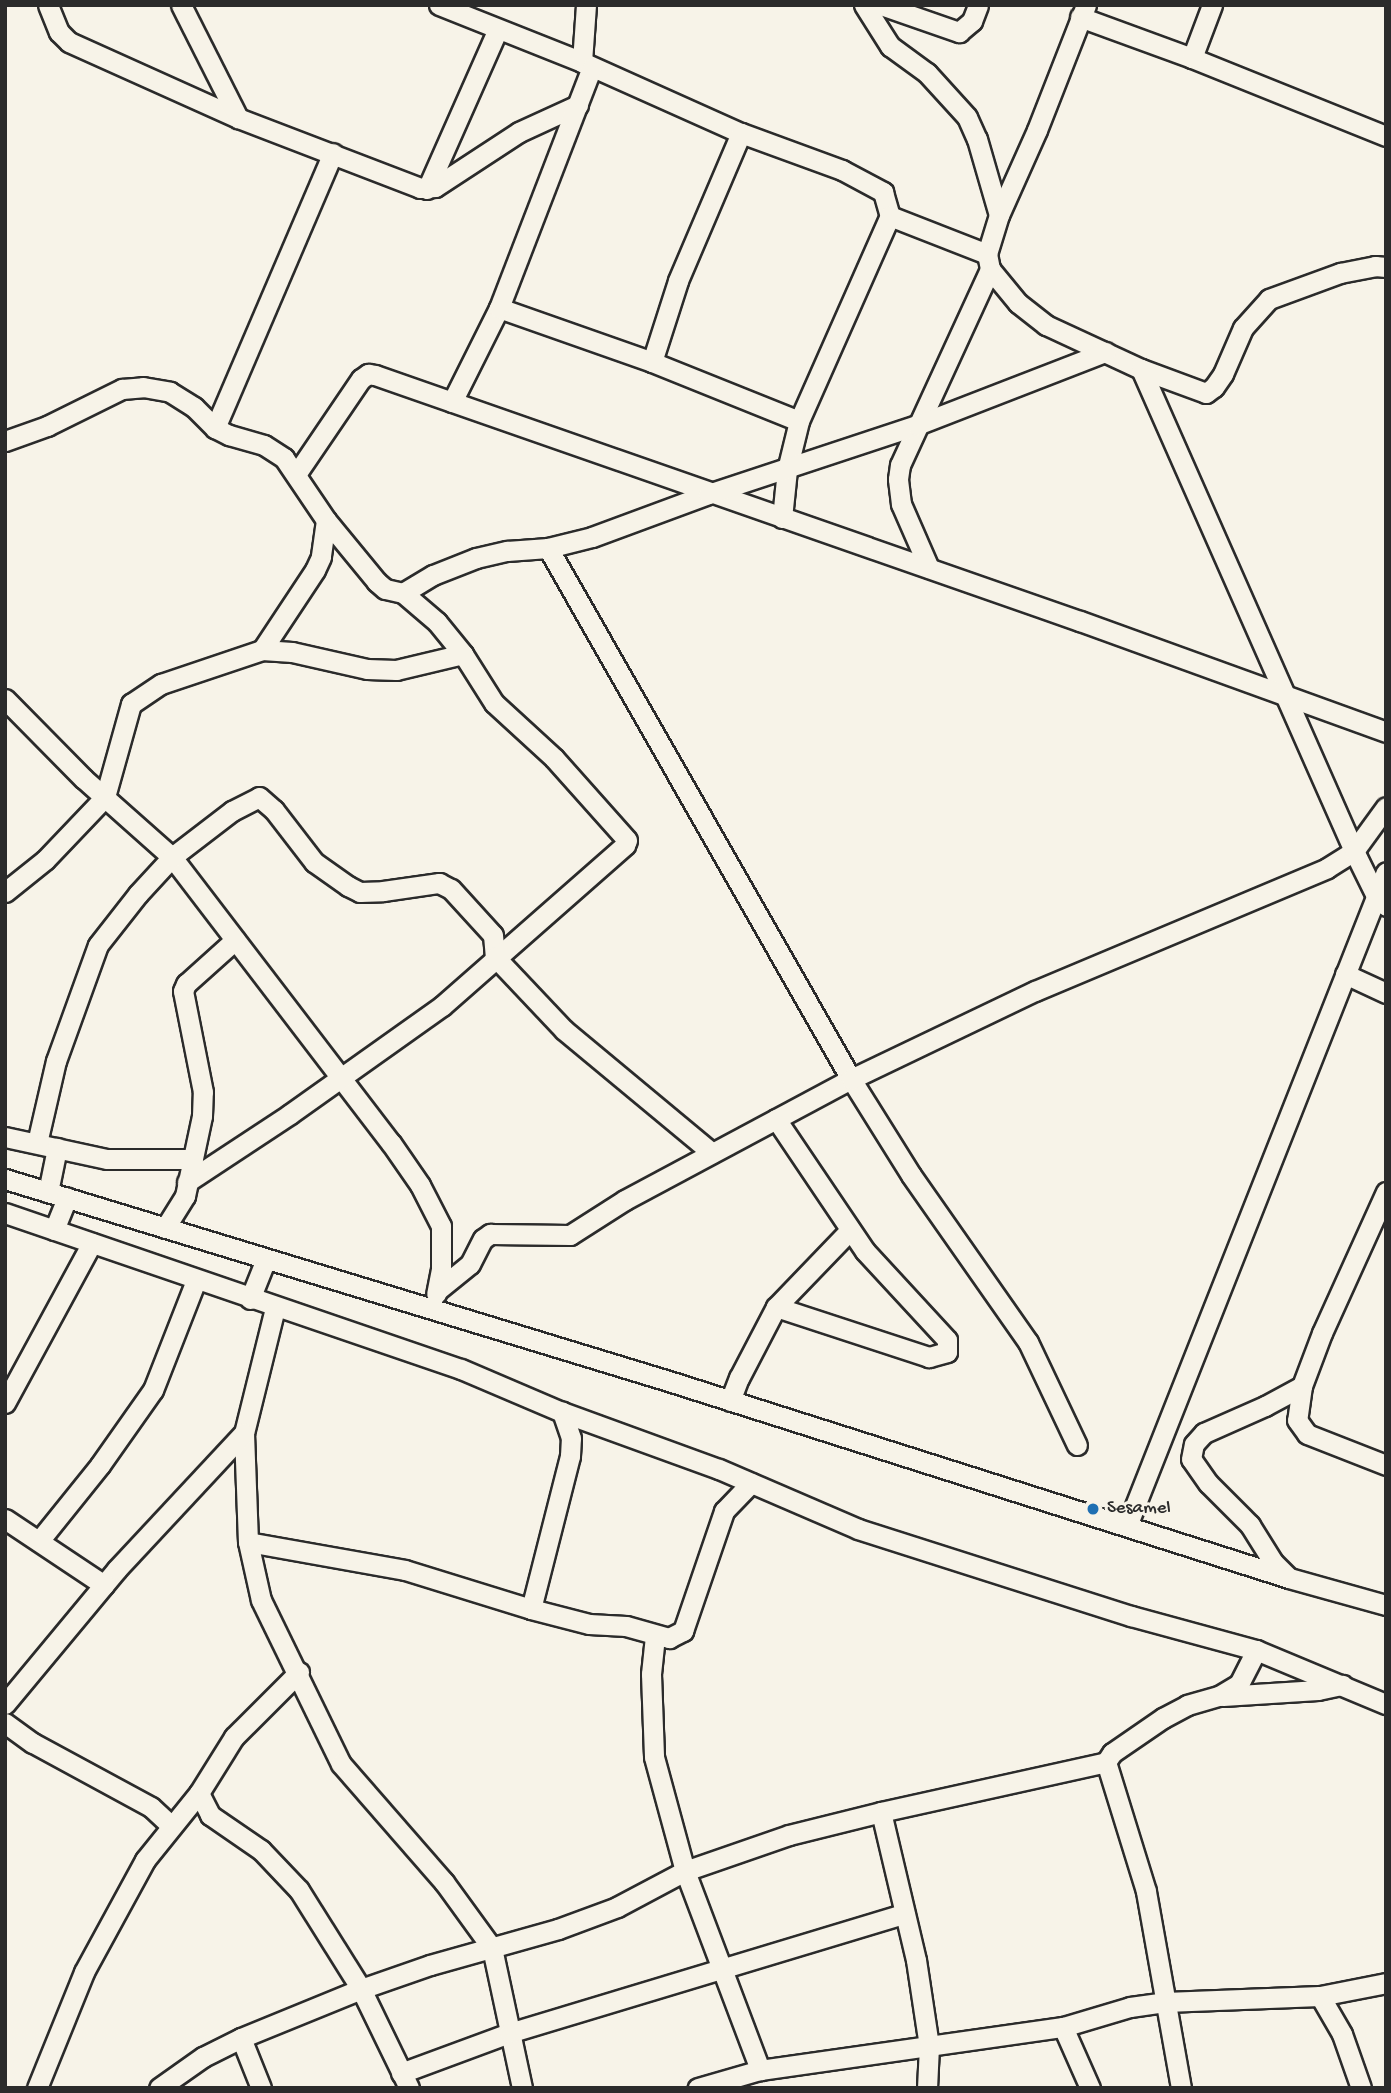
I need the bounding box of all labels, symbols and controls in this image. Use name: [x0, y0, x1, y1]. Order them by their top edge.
place label: Sesamel: [1107, 1498, 1171, 1520]
marker: Sesamel: [1085, 1501, 1101, 1517]

